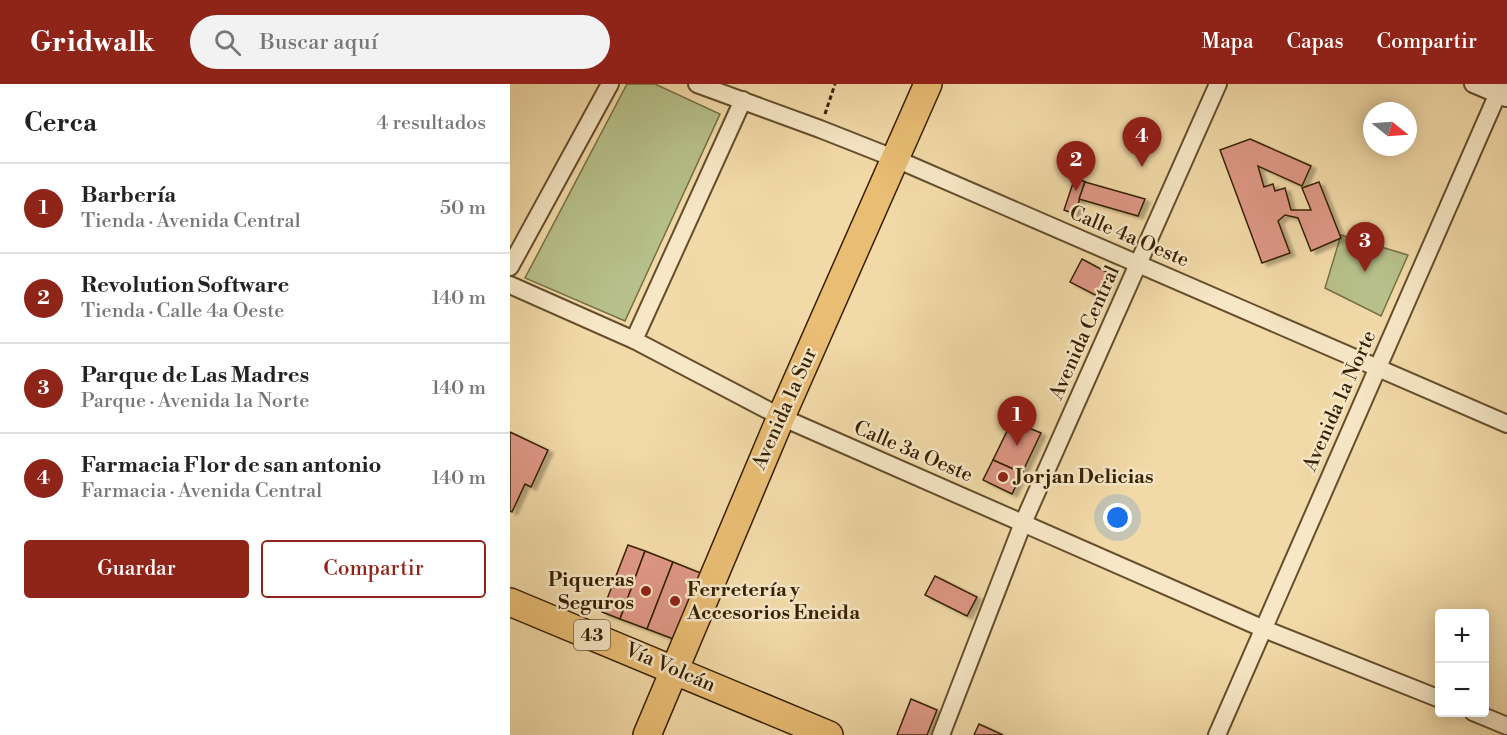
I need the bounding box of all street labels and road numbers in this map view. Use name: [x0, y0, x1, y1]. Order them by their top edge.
street label: Calle 4a Oeste: [1065, 201, 1193, 273]
street label: Avenida Central: [1044, 262, 1126, 405]
street label: Avenida 1a Norte: [1297, 327, 1382, 476]
street label: Avenida 1a Sur: [747, 344, 823, 475]
street label: Calle 3a Oeste: [850, 416, 976, 488]
road number: 43: [574, 620, 610, 650]
street label: Vía Volcán: [620, 637, 719, 698]

